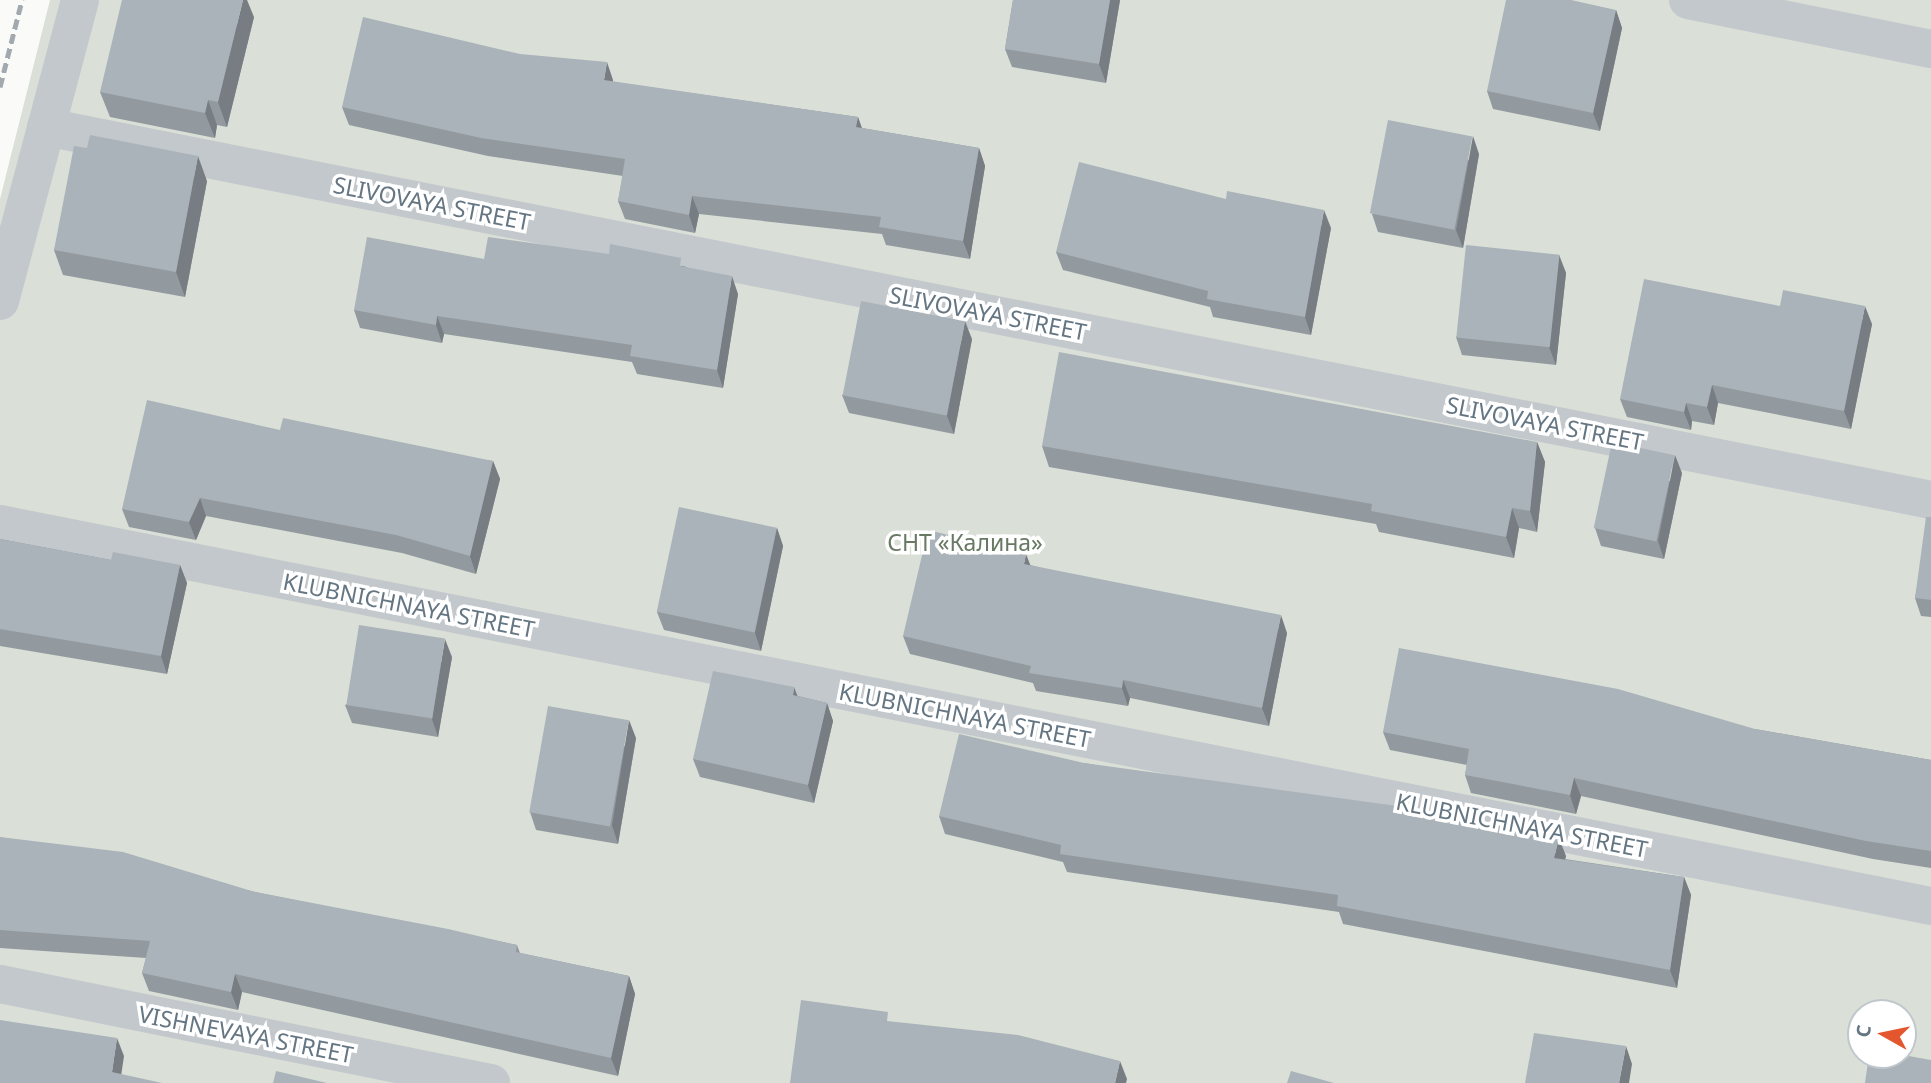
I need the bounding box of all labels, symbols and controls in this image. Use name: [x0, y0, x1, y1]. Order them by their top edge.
street label: SLIVOVAYA STREET: [331, 170, 533, 236]
street label: SLIVOVAYA STREET: [887, 280, 1089, 346]
street label: SLIVOVAYA STREET: [1444, 390, 1646, 456]
park label: СНТ «Калина»: [887, 528, 1043, 556]
street label: KLUBNICHNAYA STREET: [281, 567, 537, 643]
street label: KLUBNICHNAYA STREET: [837, 677, 1093, 753]
street label: KLUBNICHNAYA STREET: [1394, 787, 1650, 863]
north arrow: [1847, 999, 1917, 1069]
street label: VISHNEVAYA STREET: [136, 1000, 356, 1068]
text: С: [1849, 1023, 1877, 1039]

